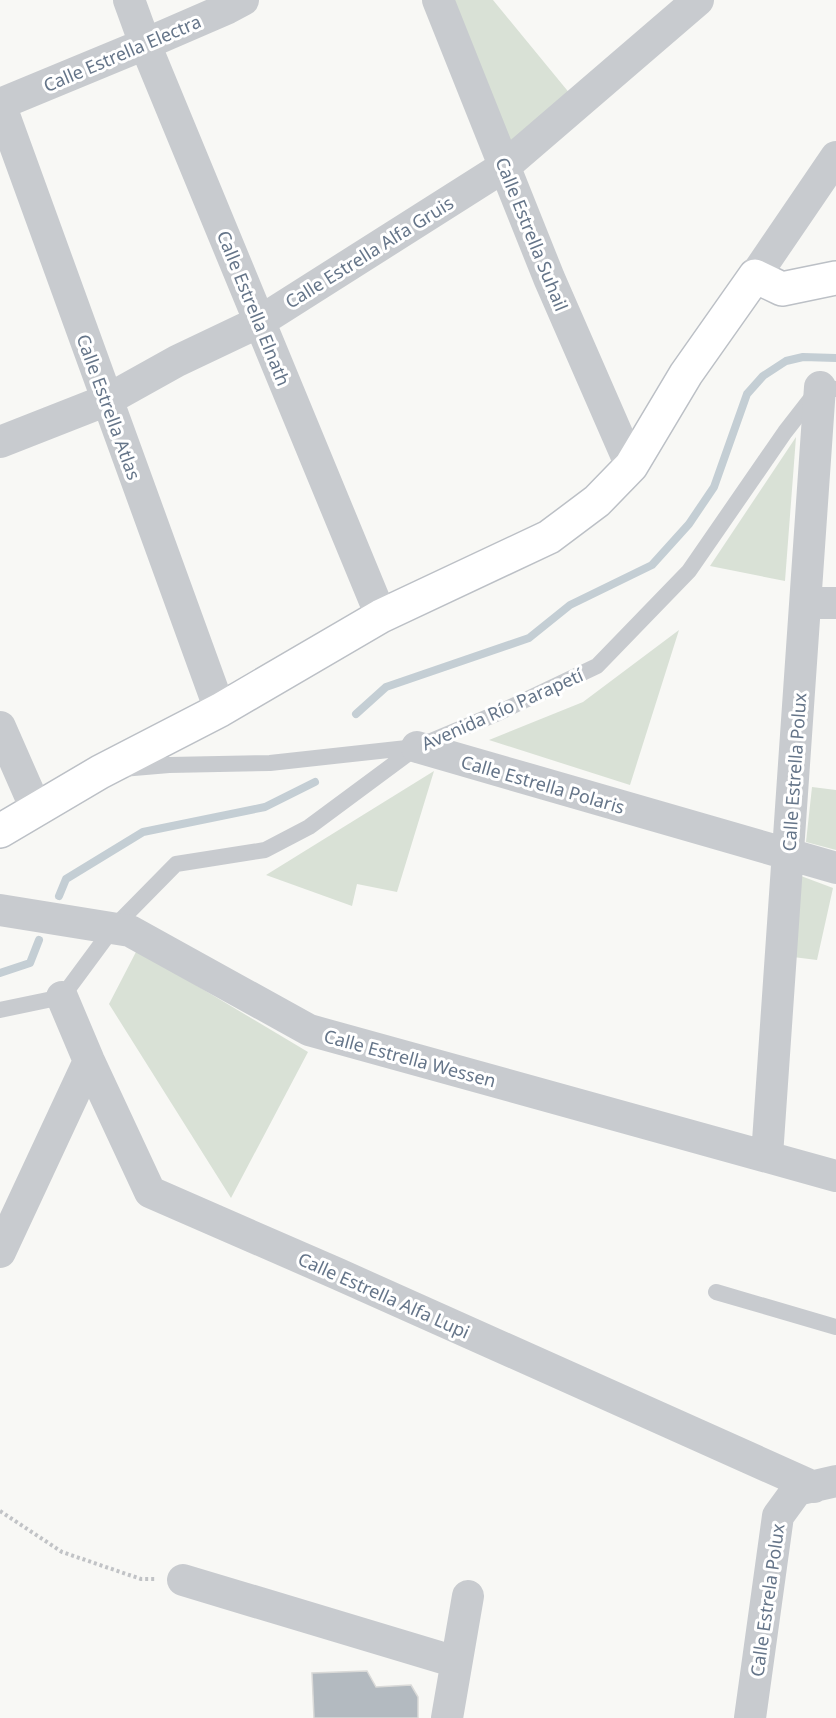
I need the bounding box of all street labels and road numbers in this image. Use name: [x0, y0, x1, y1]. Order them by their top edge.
street label: Calle Estrella Electra: [39, 9, 205, 97]
street label: Calle Estrella Suhail: [490, 154, 574, 314]
street label: Calle Estrella Alfa Gruis: [280, 190, 458, 314]
street label: Calle Estrella Elnath: [212, 227, 296, 389]
street label: Calle Estrella Atlas: [71, 331, 147, 483]
street label: Avenida Río Parapetí: [417, 662, 587, 755]
street label: Calle Estrella Polux: [776, 691, 812, 852]
street label: Calle Estrella Polaris: [458, 749, 628, 819]
street label: Calle Estrella Wessen: [321, 1023, 499, 1093]
street label: Calle Estrella Alfa Lupi: [294, 1246, 474, 1344]
street label: Calle Estrela Polux: [744, 1521, 790, 1678]

